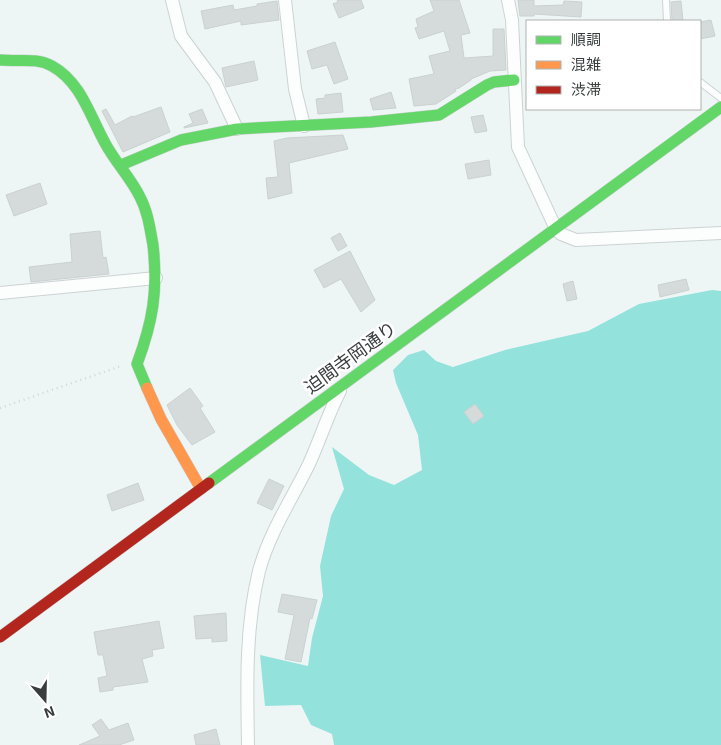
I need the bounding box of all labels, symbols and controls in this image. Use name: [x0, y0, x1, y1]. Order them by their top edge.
legend: [526, 20, 701, 110]
text: 順調: [571, 30, 601, 48]
text: 混雑: [571, 55, 601, 73]
text: 渋滞: [571, 80, 601, 98]
street label: 迫間寺岡通り: [300, 316, 400, 398]
north arrow: [20, 675, 70, 725]
text: N: [42, 703, 57, 722]

